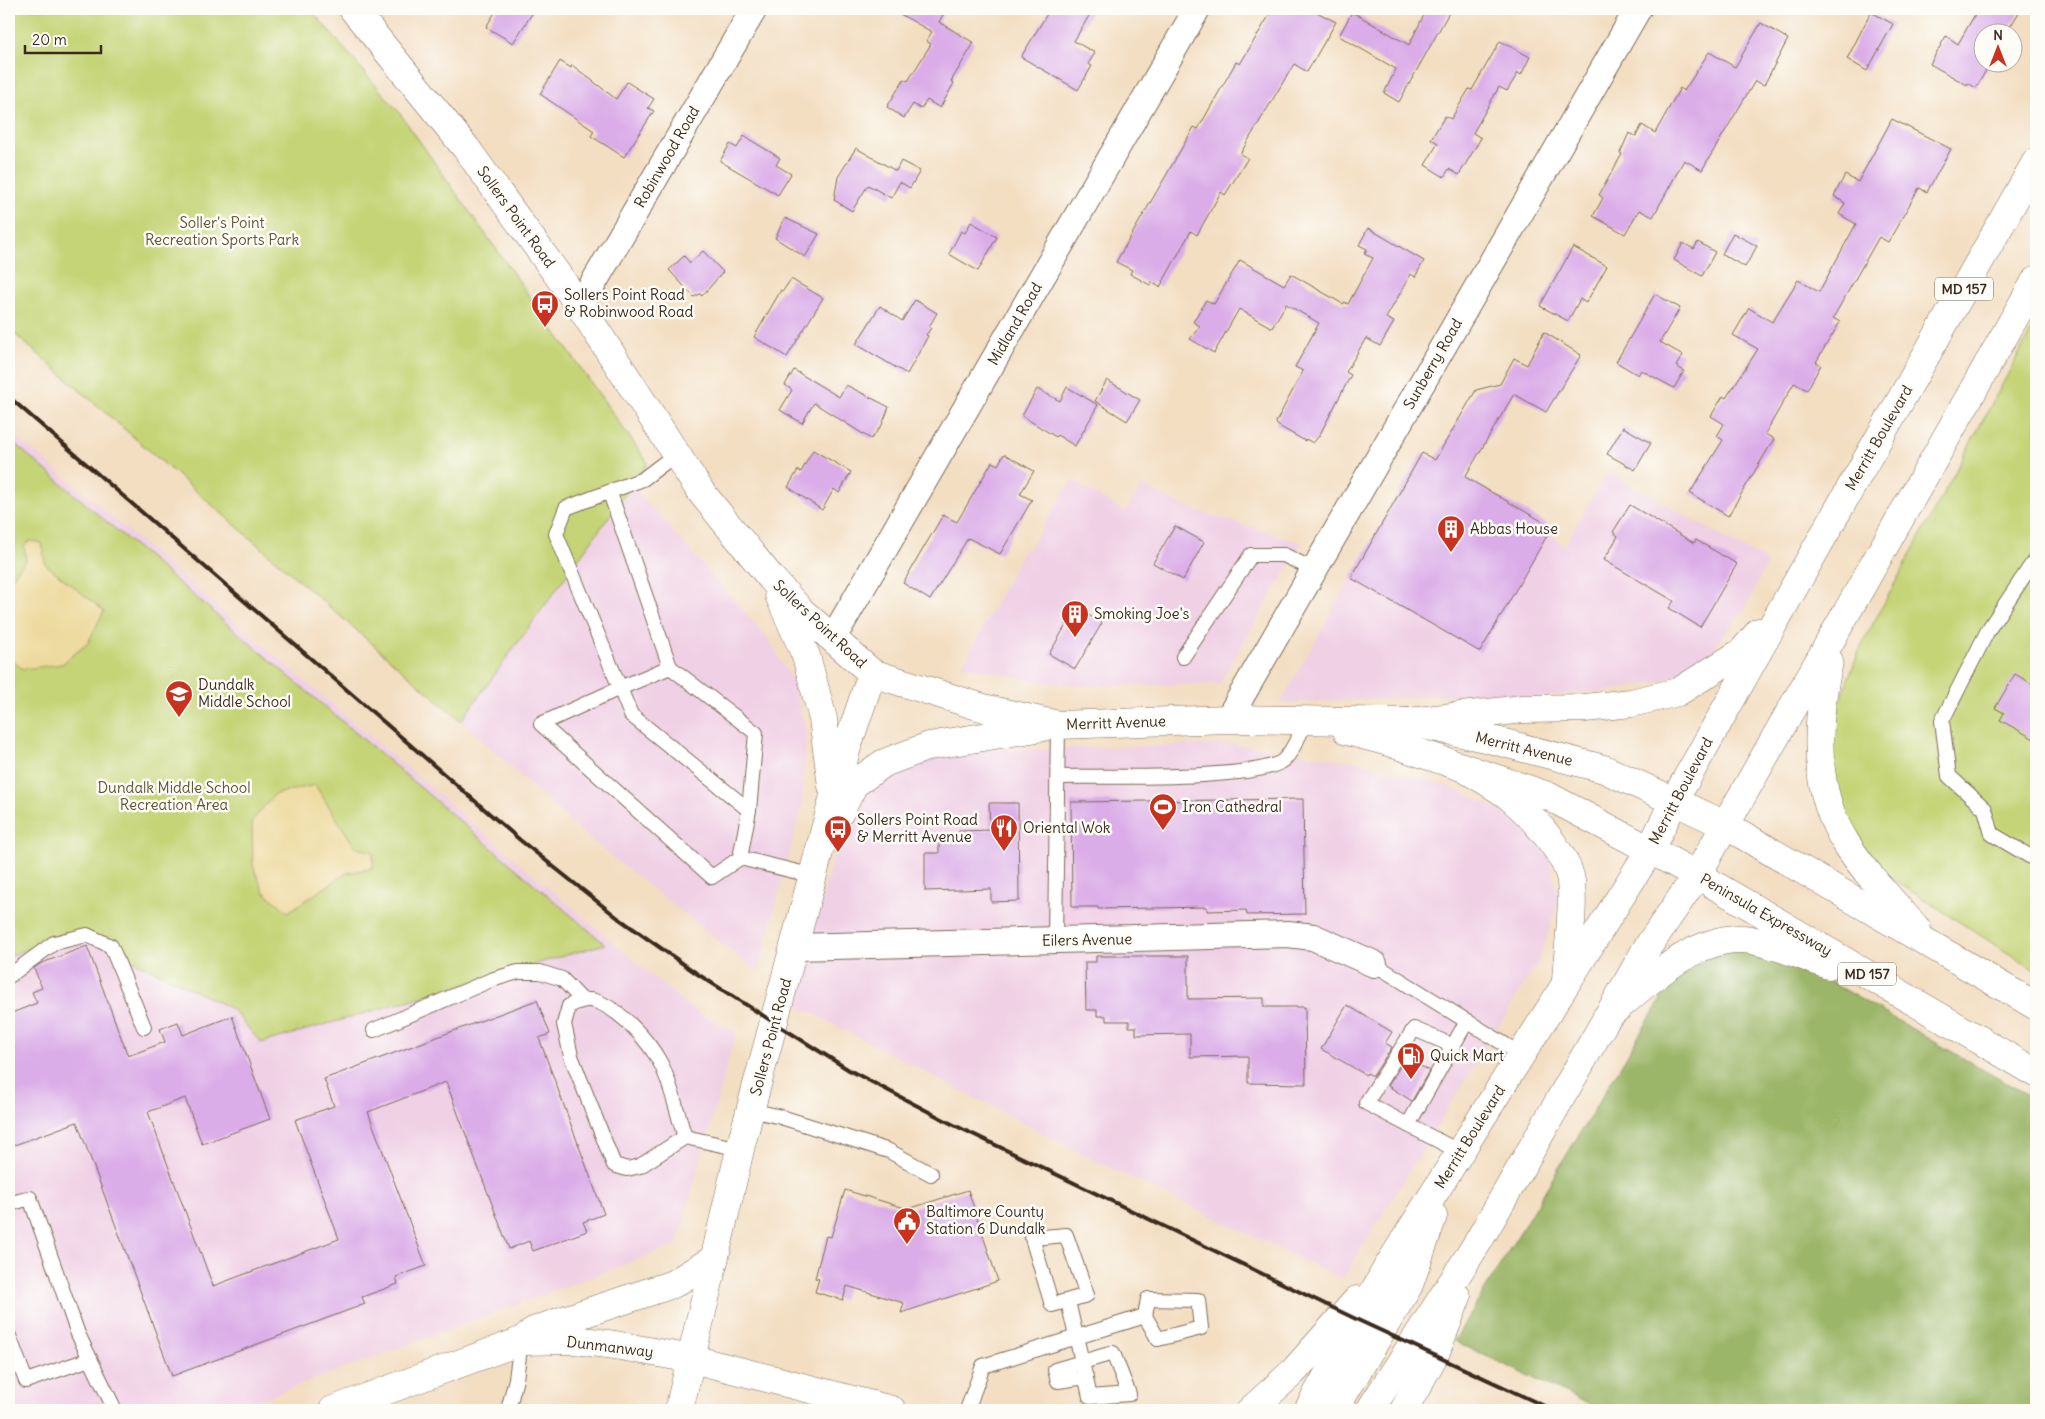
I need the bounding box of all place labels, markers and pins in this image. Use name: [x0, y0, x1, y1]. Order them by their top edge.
place label: Sollers Point Road & Robinwood Road: [564, 285, 694, 321]
bus stop icon: Sollers Point Road & Robinwood Road: [530, 289, 560, 328]
building icon: Abbas House: [1436, 514, 1466, 553]
place label: Abbas House: [1470, 519, 1558, 538]
building icon: Smoking Joe's: [1060, 599, 1090, 638]
place label: Smoking Joe's: [1094, 604, 1190, 623]
place label: Dundalk Middle School: [198, 675, 291, 711]
school or university icon: Dundalk Middle School: [164, 679, 194, 718]
sports icon: Iron Cathedral: [1148, 792, 1178, 831]
place label: Iron Cathedral: [1182, 797, 1282, 816]
place label: Sollers Point Road & Merritt Avenue: [857, 810, 978, 846]
restaurant icon: Oriental Wok: [989, 813, 1019, 852]
bus stop icon: Sollers Point Road & Merritt Avenue: [823, 814, 853, 853]
place label: Oriental Wok: [1023, 818, 1111, 837]
fuel station icon: Quick Mart: [1396, 1041, 1426, 1080]
place label: Quick Mart: [1430, 1046, 1504, 1065]
place label: Baltimore County Station 6 Dundalk: [926, 1202, 1046, 1238]
public building icon: Baltimore County Station 6 Dundalk: [892, 1206, 922, 1245]

